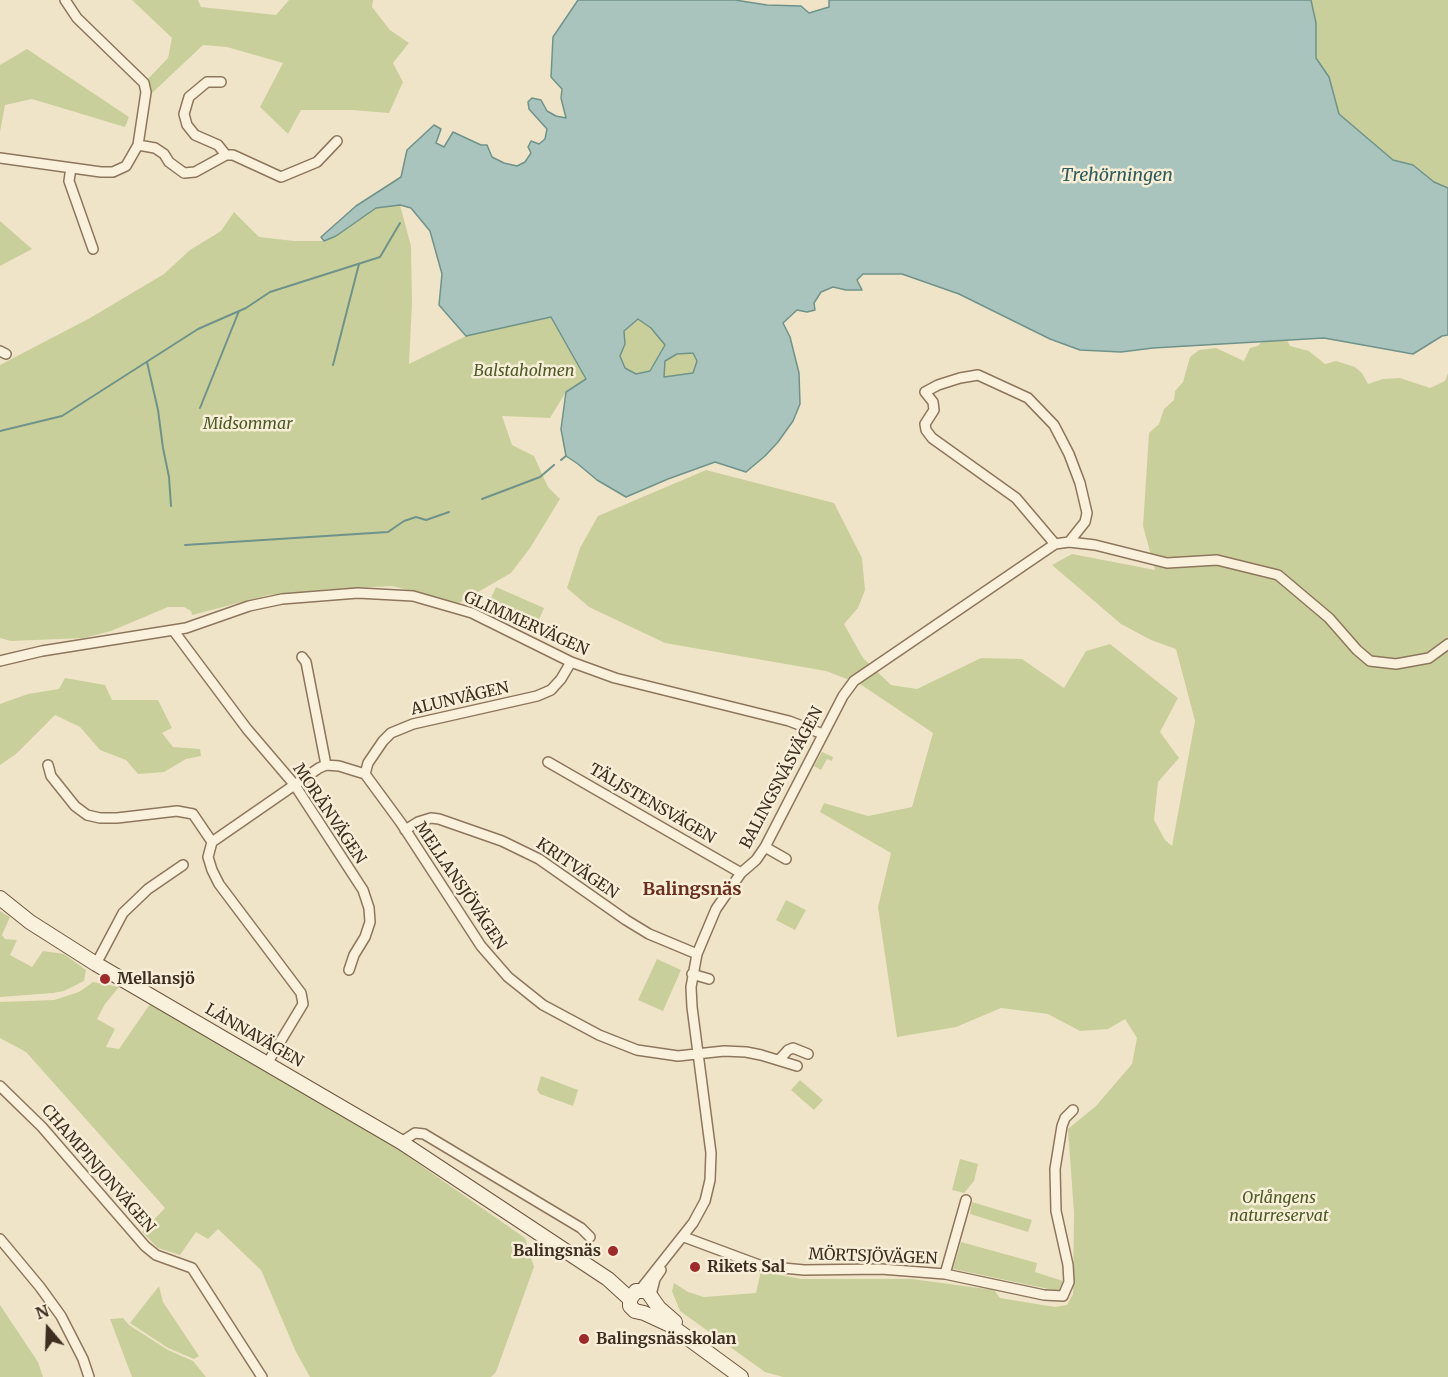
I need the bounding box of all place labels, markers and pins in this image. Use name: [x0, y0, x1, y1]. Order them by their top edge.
place label: Mellansjö: [117, 969, 195, 989]
marker: Mellansjö: [98, 972, 112, 986]
place label: Balingsnäs: [513, 1241, 601, 1261]
marker: Balingsnäs: [606, 1244, 620, 1258]
place label: Rikets Sal: [707, 1257, 785, 1277]
marker: Rikets Sal: [688, 1260, 702, 1274]
place label: Balingsnässkolan: [596, 1329, 736, 1349]
marker: Balingsnässkolan: [577, 1332, 591, 1346]

